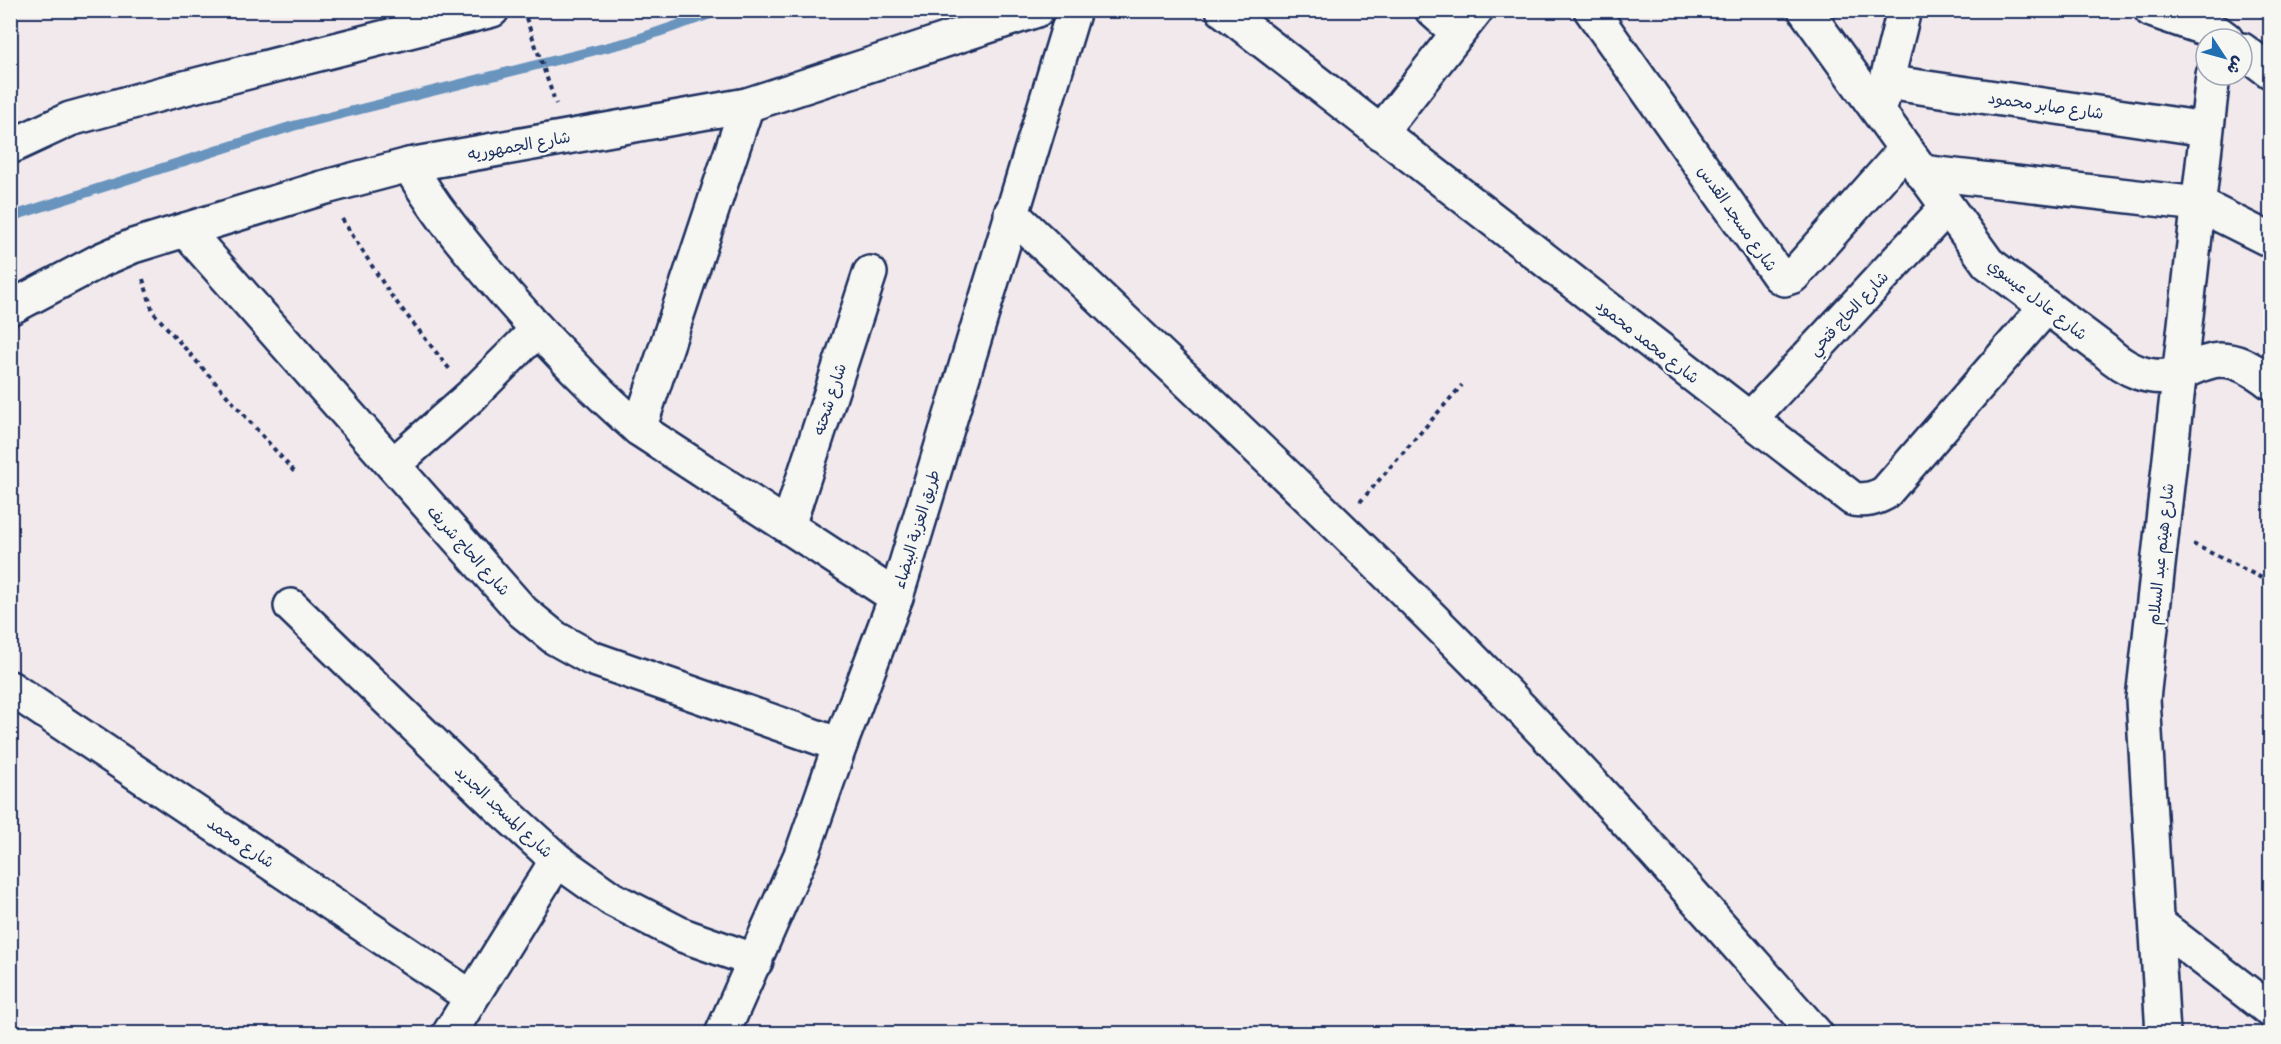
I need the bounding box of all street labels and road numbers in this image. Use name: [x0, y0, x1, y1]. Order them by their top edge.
street label: شارع صابر محمود: [1987, 87, 2105, 125]
street label: شارع الجمهوريه: [466, 126, 572, 166]
street label: شارع مسجد القدس: [1692, 161, 1782, 276]
street label: شارع عادل عيسوي: [1983, 254, 2092, 346]
street label: شارع الحاج فتحي: [1804, 267, 1896, 363]
street label: شارع محمد محمود: [1591, 294, 1704, 389]
street label: شارع شحته: [808, 360, 852, 438]
street label: طريق العزبة البيضاء: [888, 467, 944, 591]
street label: شارع هيثم عبد السلام: [2143, 482, 2180, 626]
street label: شارع الحاج شريف: [422, 501, 515, 601]
street label: شارع المسجد الجديد: [449, 760, 557, 863]
street label: شارع محمد: [202, 812, 279, 873]

